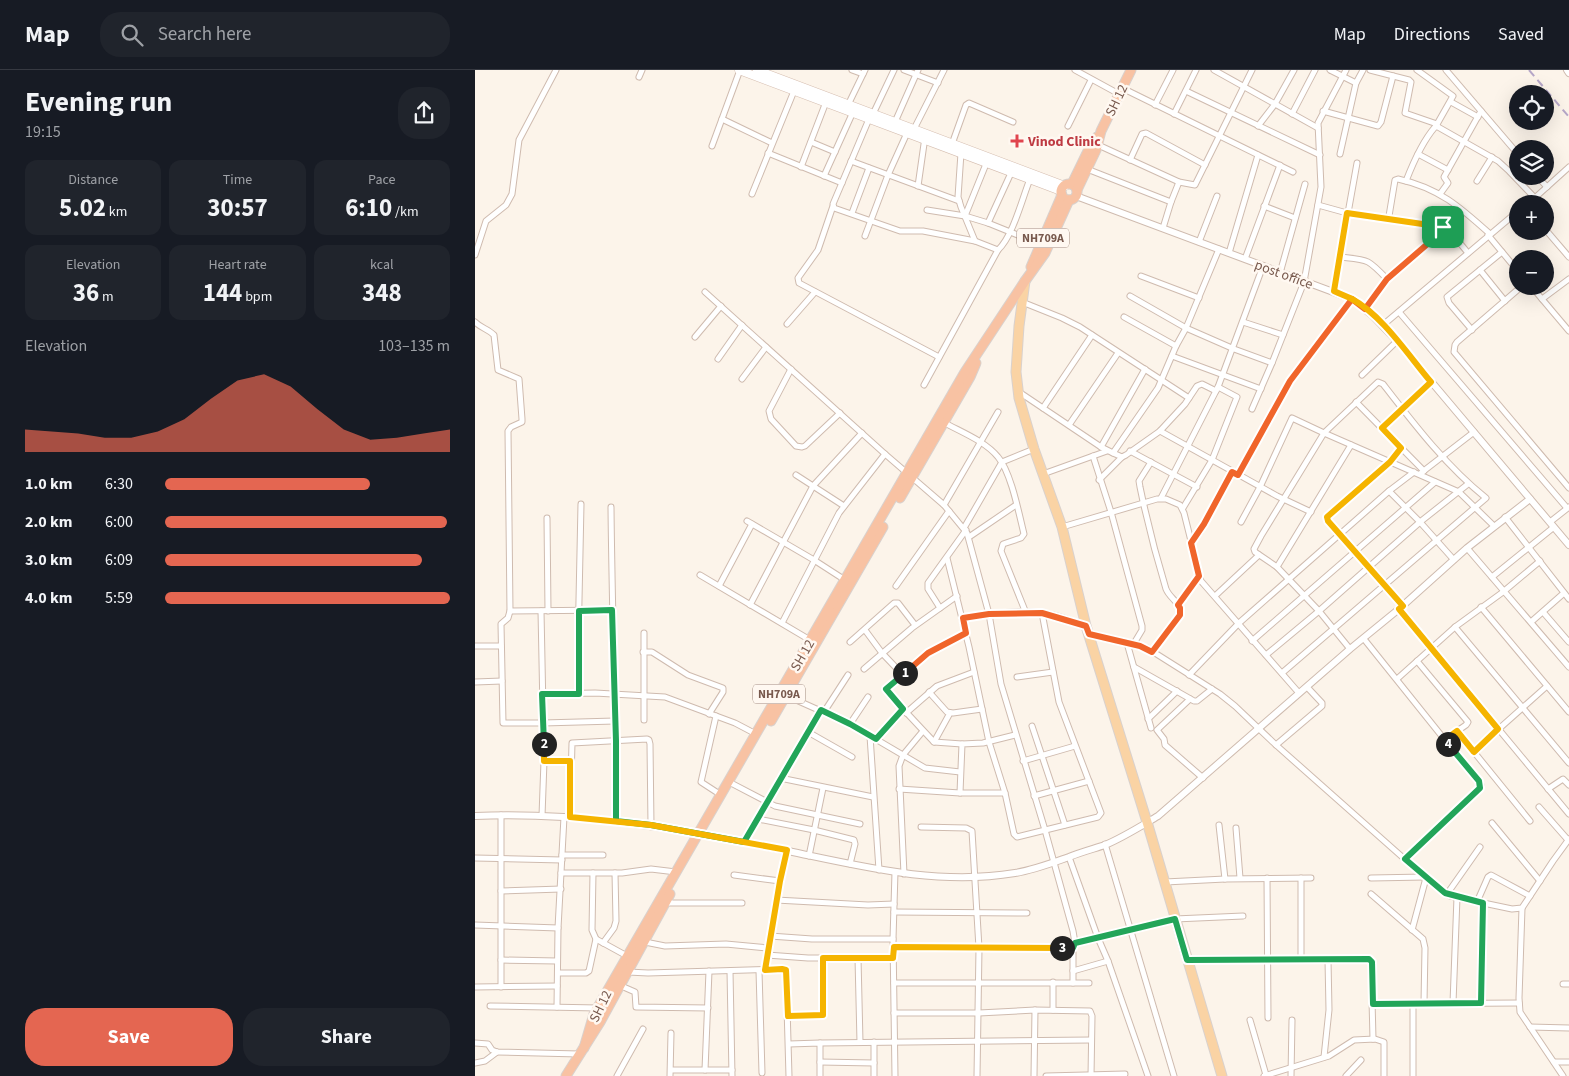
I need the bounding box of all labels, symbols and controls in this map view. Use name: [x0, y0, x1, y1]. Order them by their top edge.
search box: [100, 12, 450, 57]
text: Map: [25, 17, 70, 52]
icon: search: [118, 21, 146, 49]
text: Search here: [158, 21, 251, 48]
text: Map: [1334, 22, 1366, 47]
text: Directions: [1394, 22, 1470, 47]
text: Saved: [1498, 22, 1544, 47]
street label: SH 12: [1101, 81, 1133, 120]
text: Evening run: [25, 82, 172, 122]
map controls: [1509, 85, 1554, 295]
button: locate: [1509, 85, 1554, 130]
button: share: [398, 87, 450, 139]
text: 19:15: [25, 121, 61, 143]
place label: Vinod Clinic: [1027, 132, 1101, 152]
marker: Vinod Clinic: [1010, 134, 1024, 148]
button: layers: [1509, 140, 1554, 185]
text: Distance: [68, 170, 118, 190]
text: Time: [223, 170, 252, 190]
text: Pace: [368, 170, 396, 190]
text: 5.02: [59, 190, 106, 226]
text: 30:57: [207, 190, 268, 226]
text: 6:10: [345, 190, 392, 226]
button: +: [1509, 195, 1554, 240]
text: km: [106, 202, 127, 222]
text: /km: [392, 202, 419, 222]
pin: [1422, 206, 1464, 248]
icon: arrive: [1429, 213, 1457, 241]
road number: NH709A: [1017, 228, 1069, 248]
button: −: [1509, 250, 1554, 295]
text: Elevation: [66, 255, 120, 275]
text: Heart rate: [208, 255, 267, 275]
text: kcal: [370, 255, 394, 275]
street label: post office: [1252, 255, 1316, 295]
text: 36: [73, 275, 99, 311]
text: 144: [203, 275, 242, 311]
text: 348: [362, 275, 402, 311]
text: m: [99, 287, 114, 307]
text: bpm: [242, 287, 272, 307]
text: Elevation: [25, 335, 87, 357]
text: 103–135 m: [378, 335, 450, 357]
text: 1.0 km: [25, 473, 72, 495]
text: 6:30: [105, 473, 133, 495]
text: 2.0 km: [25, 511, 72, 533]
text: 6:00: [105, 511, 133, 533]
text: 3.0 km: [25, 549, 72, 571]
text: 6:09: [105, 549, 133, 571]
text: 4.0 km: [25, 587, 72, 609]
text: 5:59: [105, 587, 133, 609]
street label: SH 12: [786, 636, 820, 675]
pin: 1: [893, 660, 917, 686]
text: 1: [902, 663, 909, 683]
road number: NH709A: [753, 684, 805, 704]
pin: 2: [531, 732, 557, 756]
pin: 4: [1435, 732, 1461, 756]
text: 2: [541, 734, 548, 754]
text: 4: [1445, 734, 1452, 754]
pin: 3: [1049, 936, 1075, 960]
text: 3: [1059, 938, 1066, 958]
street label: SH 12: [585, 987, 617, 1026]
button: Save: [25, 1008, 233, 1066]
button: Share: [243, 1008, 450, 1066]

